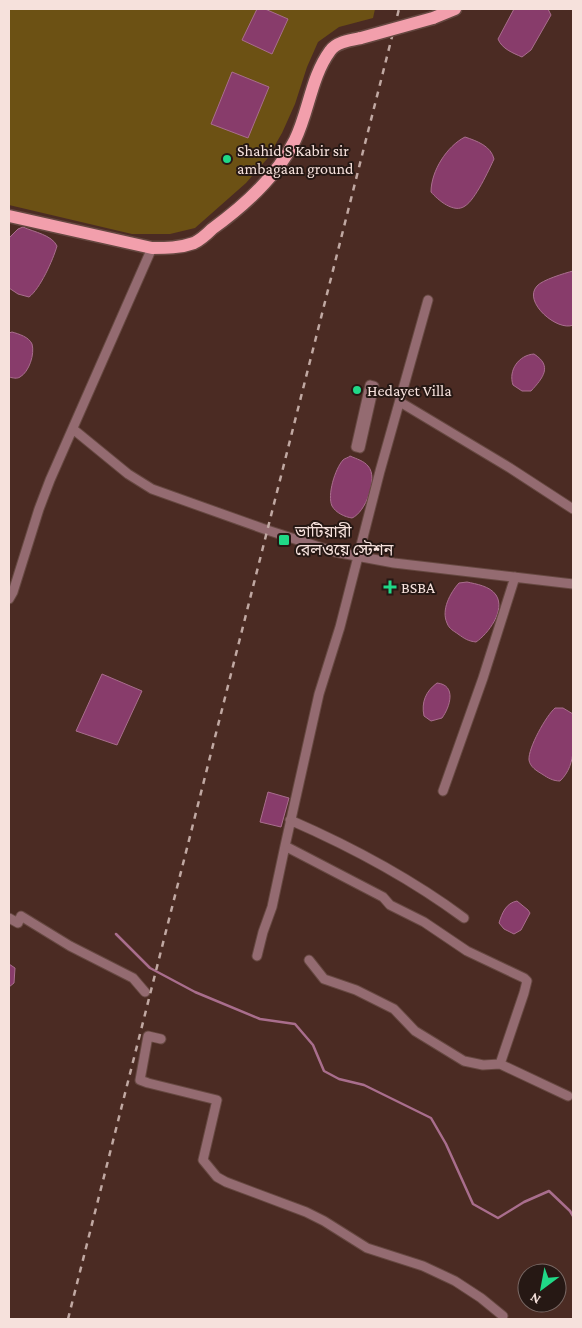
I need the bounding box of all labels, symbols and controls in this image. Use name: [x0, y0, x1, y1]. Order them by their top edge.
place label: Shahid S Kabir sir ambagaan ground: [237, 142, 354, 178]
marker: Shahid S Kabir sir ambagaan ground: [221, 153, 233, 165]
place label: Hedayet Villa: [367, 382, 452, 400]
marker: Hedayet Villa: [351, 384, 363, 396]
place label: ভাটিয়ারী রেলওয়ে স্টেশন: [294, 522, 394, 558]
marker: ভাটিয়ারী রেলওয়ে স্টেশন: [277, 533, 291, 547]
place label: BSBA: [401, 579, 436, 596]
marker: BSBA: [383, 580, 397, 594]
north arrow: [517, 1263, 567, 1313]
text: N: [526, 1289, 543, 1308]

